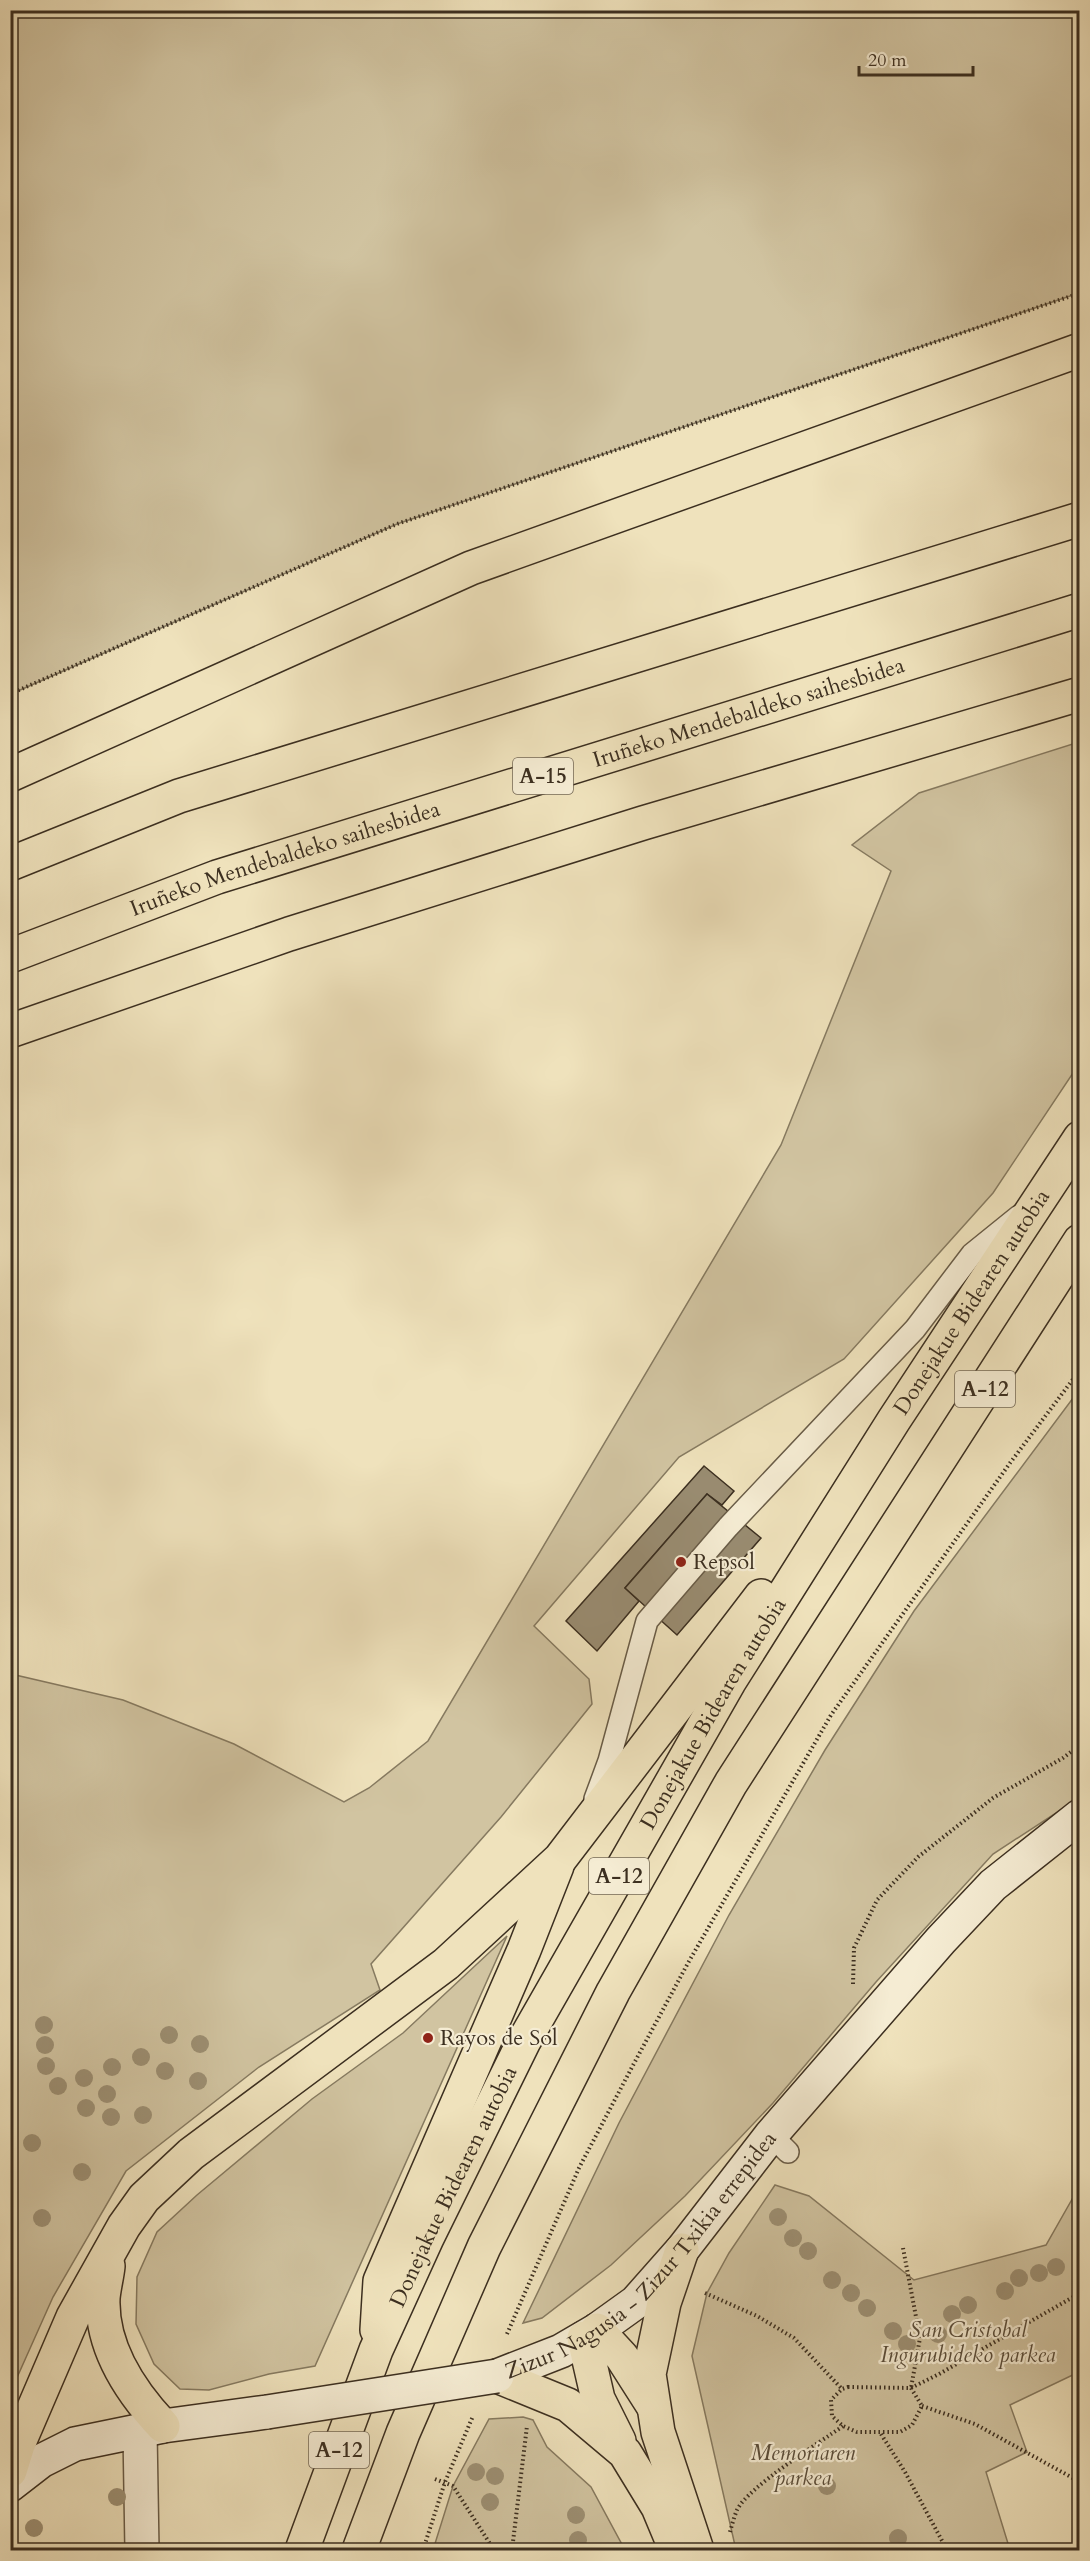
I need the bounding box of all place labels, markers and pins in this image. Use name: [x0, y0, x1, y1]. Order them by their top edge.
place label: Repsol: [693, 1547, 755, 1577]
marker: Repsol: [674, 1555, 688, 1569]
place label: Rayos de Sol: [440, 2023, 558, 2053]
marker: Rayos de Sol: [421, 2031, 435, 2045]

